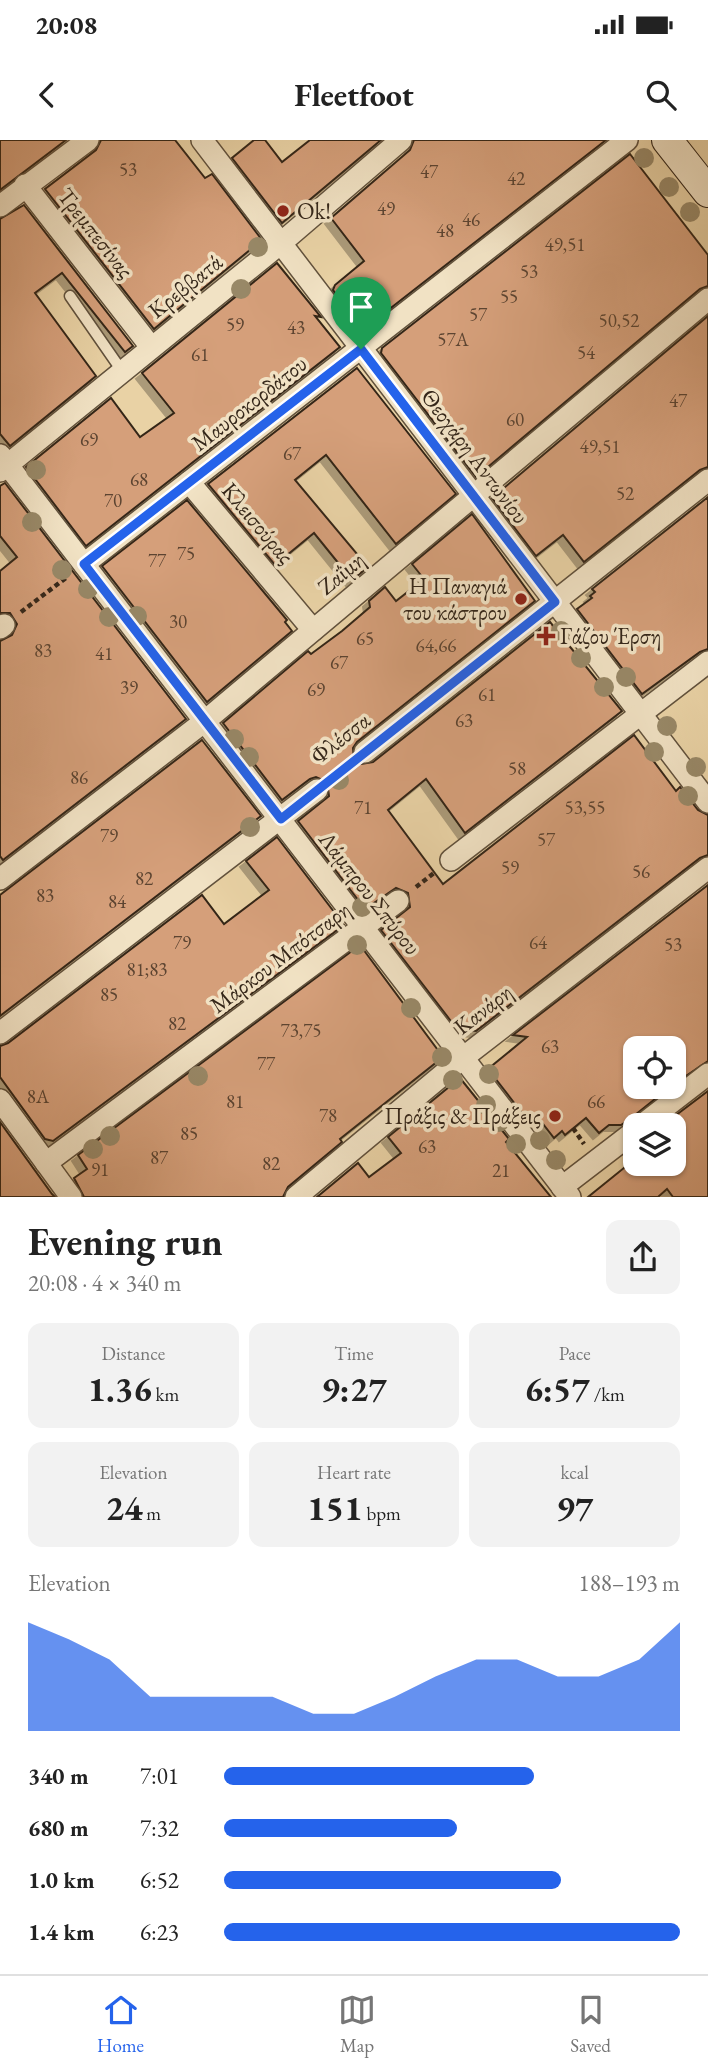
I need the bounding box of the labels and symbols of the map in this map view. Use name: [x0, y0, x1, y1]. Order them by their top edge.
house number: 53: [119, 157, 137, 182]
house number: 47: [420, 159, 439, 184]
house number: 42: [507, 166, 525, 191]
street label: Τρεμπεσίνας: [51, 182, 141, 284]
place label: Ok!: [297, 196, 331, 226]
house number: 49: [377, 196, 395, 221]
marker: Ok!: [275, 203, 291, 219]
house number: 46: [462, 207, 480, 232]
house number: 48: [436, 218, 454, 243]
house number: 49,51: [545, 232, 585, 257]
street label: Κρεββατά: [142, 247, 229, 325]
house number: 53: [520, 259, 538, 284]
pin: [331, 277, 391, 349]
house number: 55: [500, 284, 518, 309]
house number: 57: [469, 302, 488, 327]
house number: 50,52: [599, 308, 639, 333]
house number: 59: [226, 312, 244, 337]
house number: 43: [287, 315, 305, 340]
house number: 57Α: [437, 327, 470, 352]
house number: 54: [577, 340, 596, 365]
house number: 61: [191, 342, 209, 367]
street label: Μαυροκορδάτου: [185, 349, 313, 457]
street label: Θεοχάρη Αντωνίου: [414, 382, 536, 530]
house number: 47: [669, 388, 688, 413]
house number: 60: [506, 407, 524, 432]
house number: 69: [80, 427, 98, 452]
house number: 49,51: [580, 434, 620, 459]
house number: 67: [283, 441, 302, 466]
house number: 68: [130, 467, 148, 492]
street label: Κλεισούρας: [215, 476, 301, 570]
house number: 52: [616, 481, 634, 506]
house number: 70: [104, 488, 122, 513]
house number: 75: [177, 541, 195, 566]
street label: Ζαΐμη: [311, 545, 371, 601]
house number: 77: [148, 548, 167, 573]
place label: Η Παναγιά του κάστρου: [403, 571, 508, 627]
marker: Η Παναγιά του κάστρου: [513, 591, 529, 607]
house number: 30: [169, 609, 187, 634]
place label: Γάζου Έρση: [560, 621, 661, 651]
house number: 65: [356, 626, 374, 651]
marker: Γάζου Έρση: [538, 628, 554, 644]
house number: 64,66: [416, 633, 456, 658]
house number: 83: [34, 638, 52, 663]
house number: 41: [95, 641, 113, 666]
house number: 67: [330, 650, 349, 675]
house number: 39: [120, 675, 138, 700]
house number: 69: [307, 677, 325, 702]
house number: 61: [478, 682, 496, 707]
street label: Φλέσσα: [304, 705, 376, 771]
house number: 63: [455, 708, 473, 733]
house number: 58: [508, 756, 526, 781]
house number: 86: [70, 765, 88, 790]
house number: 71: [354, 795, 372, 820]
house number: 53,55: [565, 795, 605, 820]
house number: 79: [100, 823, 118, 848]
street label: Λάμπρου Σπύρου: [312, 824, 428, 961]
house number: 57: [537, 827, 556, 852]
house number: 59: [501, 855, 519, 880]
house number: 56: [632, 859, 650, 884]
house number: 82: [135, 866, 153, 891]
house number: 83: [36, 883, 54, 908]
house number: 84: [108, 889, 127, 914]
street label: Μάρκου Μπότσαρη: [204, 894, 356, 1020]
house number: 79: [173, 930, 191, 955]
house number: 64: [529, 930, 548, 955]
house number: 53: [664, 932, 682, 957]
house number: 81;83: [127, 957, 167, 982]
street label: Κανάρη: [448, 977, 518, 1041]
house number: 85: [100, 982, 118, 1007]
house number: 82: [168, 1011, 186, 1036]
house number: 73,75: [281, 1018, 321, 1043]
house number: 63: [541, 1034, 559, 1059]
house number: 77: [257, 1051, 276, 1076]
house number: 8Α: [27, 1084, 50, 1109]
house number: 81: [226, 1089, 244, 1114]
house number: 66: [587, 1089, 605, 1114]
place label: Πράξις & Πράξεις: [384, 1101, 541, 1131]
house number: 78: [319, 1103, 337, 1128]
marker: Πράξις & Πράξεις: [547, 1108, 563, 1124]
house number: 85: [180, 1121, 198, 1146]
house number: 63: [418, 1134, 436, 1159]
house number: 87: [150, 1145, 169, 1170]
house number: 82: [262, 1151, 280, 1176]
house number: 91: [91, 1157, 109, 1182]
house number: 21: [492, 1158, 510, 1183]

